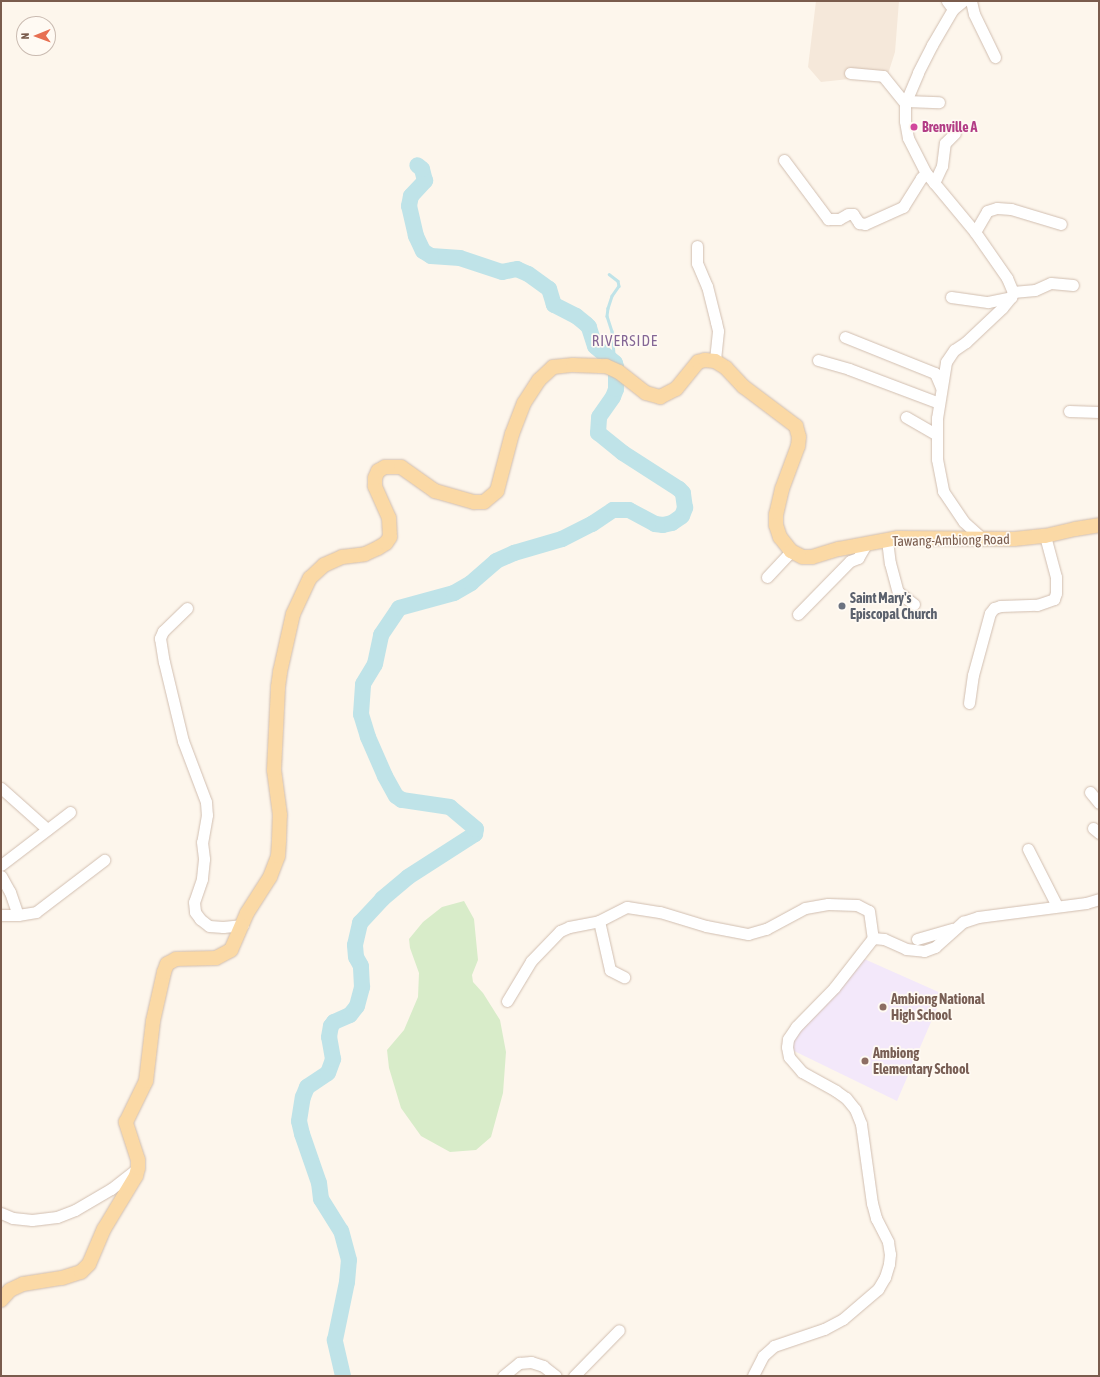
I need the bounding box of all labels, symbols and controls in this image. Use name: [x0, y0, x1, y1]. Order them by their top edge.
north arrow: [16, 16, 56, 56]
text: N: [19, 33, 31, 40]
place label: Brenville A: [922, 119, 977, 135]
marker: Brenville A: [909, 122, 919, 132]
district label: RIVERSIDE: [592, 332, 658, 350]
street label: Tawang-Ambiong Road: [892, 531, 1010, 549]
place label: Saint Mary's Episcopal Church: [850, 590, 937, 622]
marker: Saint Mary's Episcopal Church: [837, 601, 847, 611]
place label: Ambiong National High School: [891, 991, 985, 1024]
marker: Ambiong National High School: [878, 1002, 888, 1012]
place label: Ambiong Elementary School: [873, 1045, 969, 1078]
marker: Ambiong Elementary School: [860, 1056, 870, 1066]

